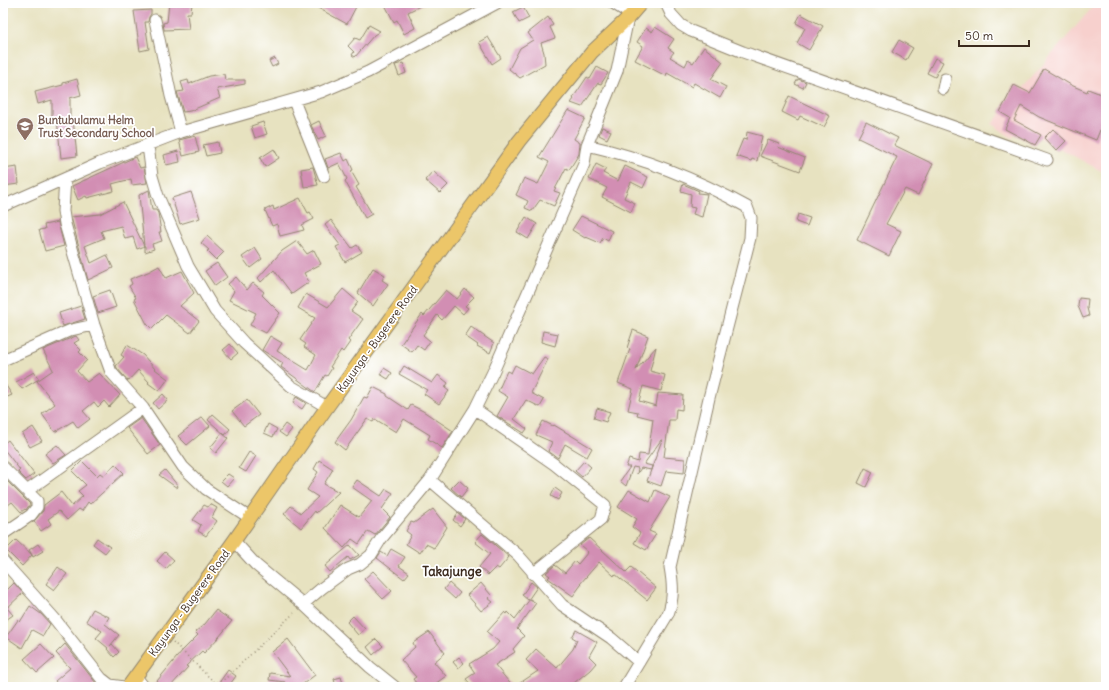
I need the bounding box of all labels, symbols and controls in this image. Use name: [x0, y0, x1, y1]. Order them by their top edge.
scale bar: [959, 22, 1029, 48]
text: 50 m: [965, 28, 994, 43]
place label: Buntubulamu Helm Trust Secondary School: [38, 113, 154, 141]
school or university icon: Buntubulamu Helm Trust Secondary School: [15, 116, 35, 141]
street label: Kayunga - Bugerere Road: [334, 282, 421, 395]
street label: Kayunga - Bugerere Road: [146, 546, 233, 659]
district label: Takajunge: [422, 563, 482, 580]

